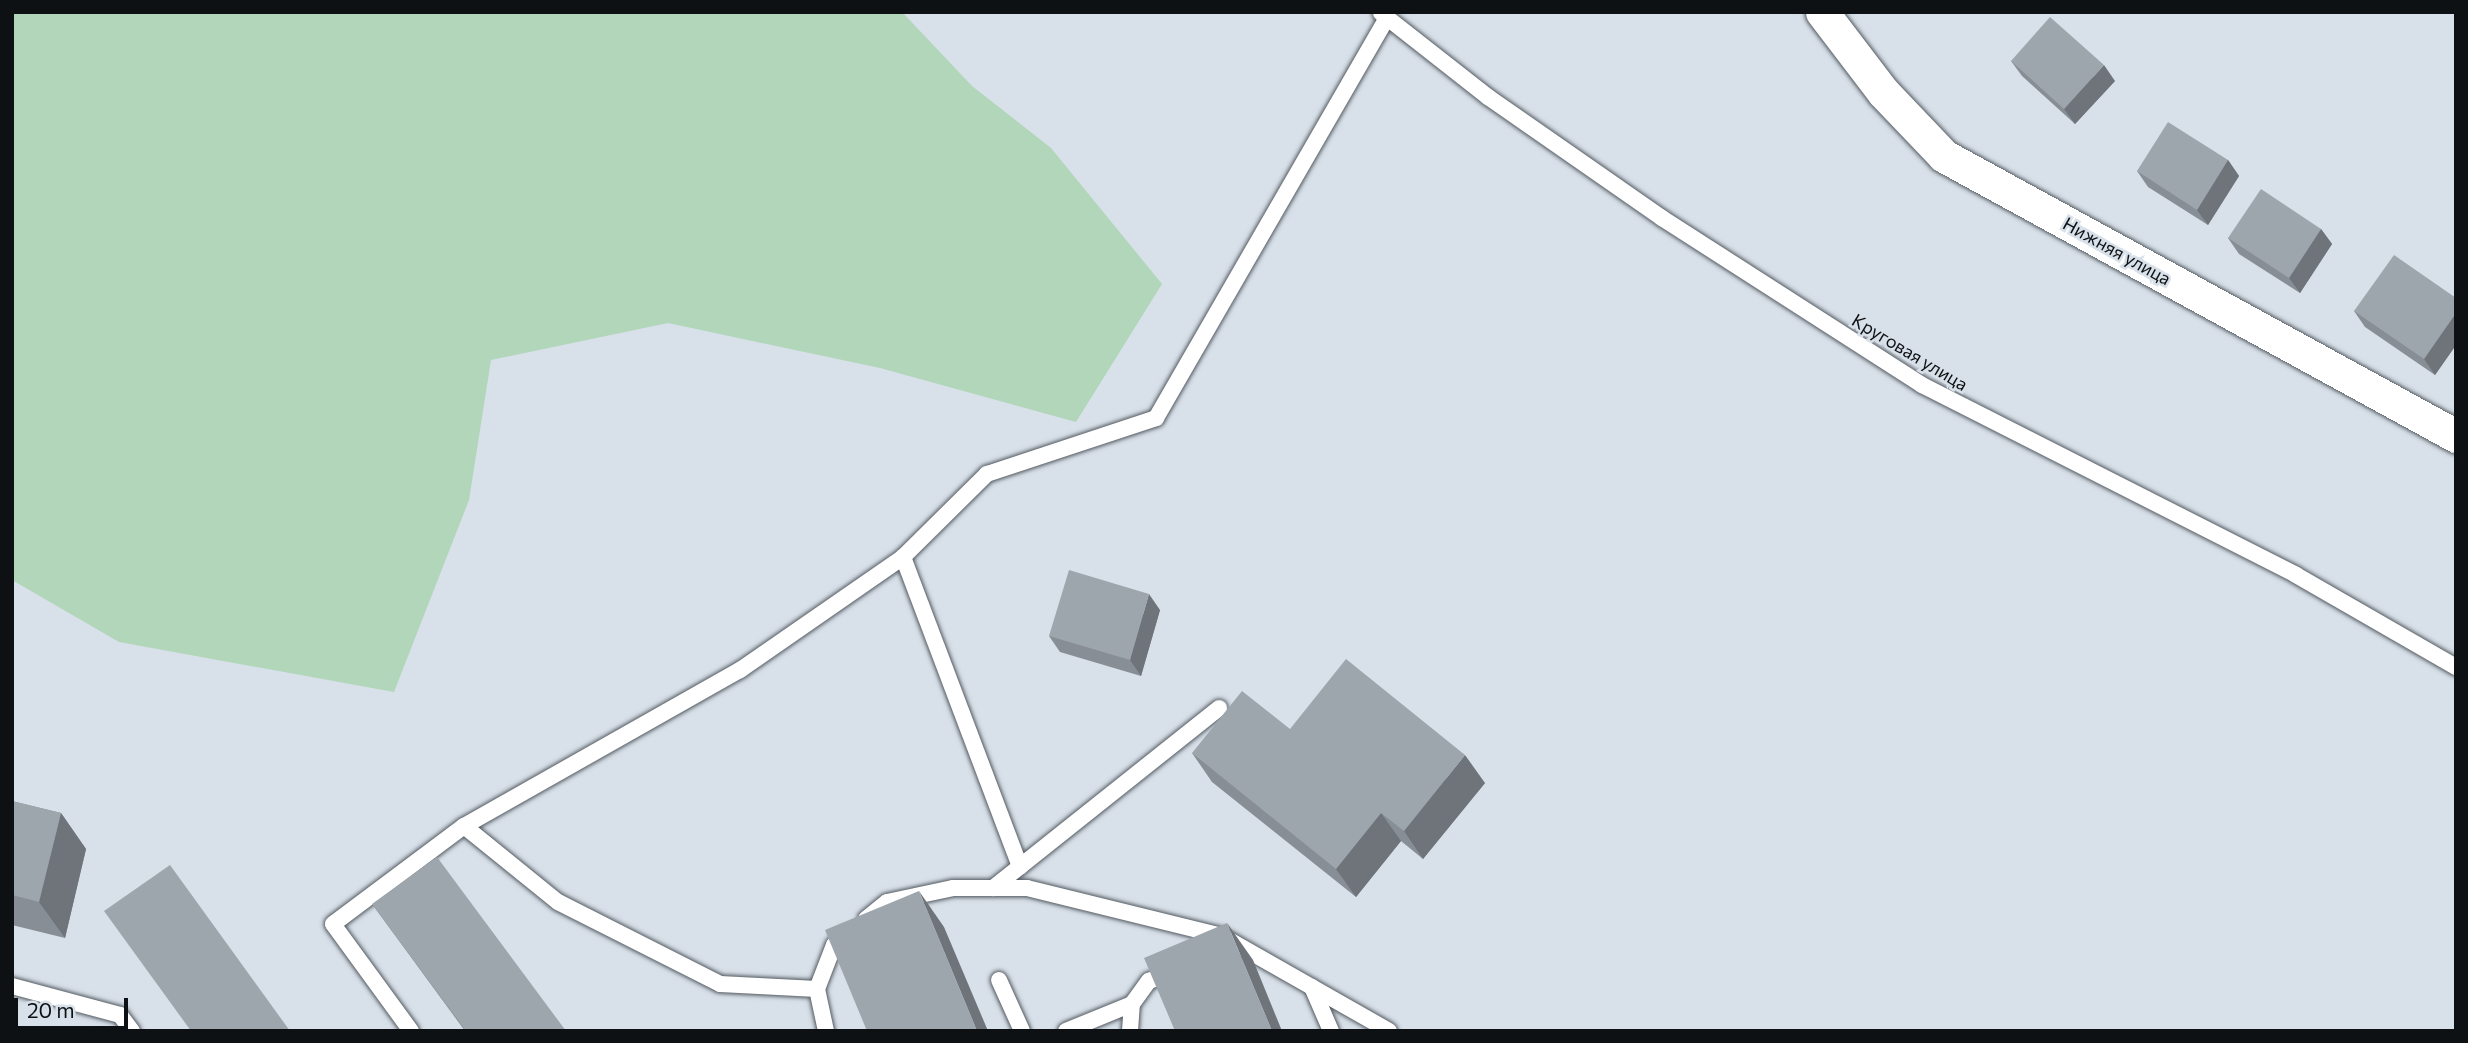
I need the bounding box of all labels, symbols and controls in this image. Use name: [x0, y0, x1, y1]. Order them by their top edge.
street label: Нижняя улица: [2059, 212, 2175, 290]
street label: Круговая улица: [1848, 309, 1972, 395]
scale bar: [18, 984, 131, 1028]
text: 20 m: [27, 997, 75, 1022]

